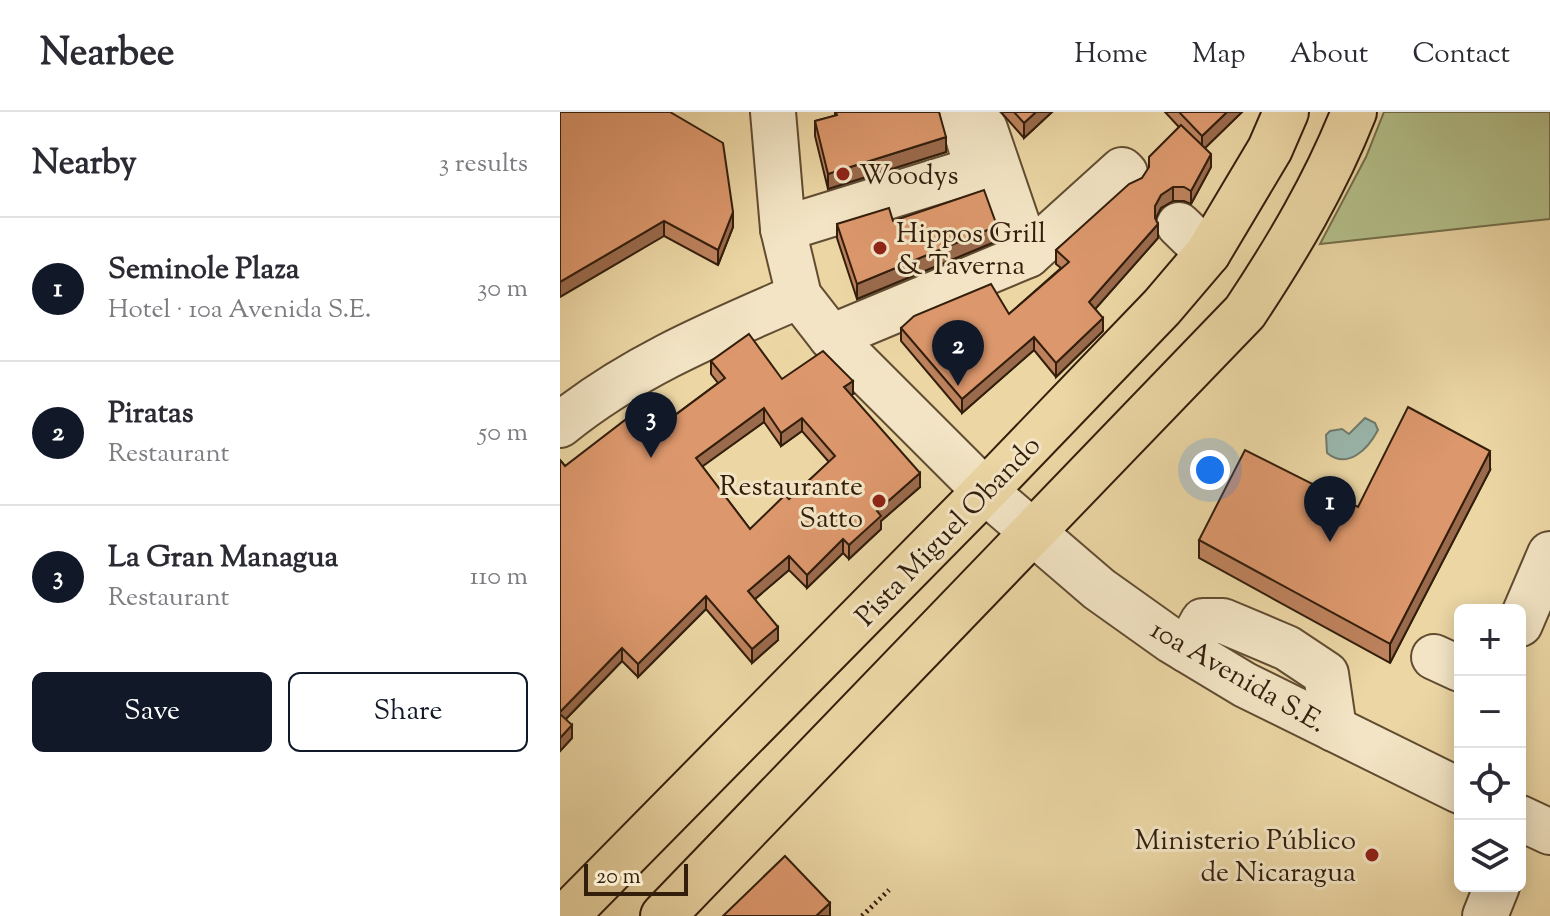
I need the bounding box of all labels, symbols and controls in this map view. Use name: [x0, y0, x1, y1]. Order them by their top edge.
text: Nearbee: [40, 28, 175, 82]
text: Home: [1074, 35, 1148, 75]
text: Map: [1192, 35, 1246, 75]
text: About: [1290, 35, 1368, 75]
text: Contact: [1412, 35, 1510, 75]
text: Nearby: [32, 140, 137, 189]
text: 3 results: [439, 146, 528, 183]
place label: Woodys: [859, 157, 959, 197]
marker: Woodys: [834, 165, 852, 183]
place label: Hippos Grill & Taverna: [896, 215, 1046, 287]
marker: Hippos Grill & Taverna: [871, 239, 889, 257]
text: Seminole Plaza: [108, 249, 300, 292]
text: 1: [54, 271, 62, 308]
text: 30 m: [477, 271, 528, 308]
text: Hotel · 10a Avenida S.E.: [108, 292, 371, 329]
pin: 2: [932, 320, 984, 386]
pin: 3: [625, 392, 677, 458]
text: Piratas: [108, 393, 194, 436]
text: 2: [52, 415, 64, 452]
text: 50 m: [478, 415, 528, 452]
street label: Pista Miguel Obando: [847, 428, 1051, 637]
text: Restaurant: [108, 436, 229, 473]
your location: [1190, 450, 1230, 490]
place label: Restaurante Satto: [719, 468, 863, 540]
pin: 1: [1304, 476, 1356, 542]
marker: Restaurante Satto: [870, 492, 888, 510]
text: La Gran Managua: [108, 537, 338, 580]
text: 3: [53, 559, 63, 596]
text: 110 m: [470, 559, 528, 596]
text: Restaurant: [108, 580, 229, 617]
map controls: [1454, 604, 1526, 892]
button: +: [1454, 604, 1526, 676]
street label: 10a Avenida S.E.: [1142, 611, 1333, 744]
button: Save: [32, 672, 272, 752]
button: Share: [288, 672, 528, 752]
button: −: [1454, 676, 1526, 748]
button: locate: [1454, 748, 1526, 820]
button: layers: [1454, 820, 1526, 892]
place label: Ministerio Público de Nicaragua: [1135, 822, 1356, 894]
marker: Ministerio Público de Nicaragua: [1363, 846, 1381, 864]
scale bar: [584, 860, 688, 896]
text: 20 m: [596, 862, 641, 894]

